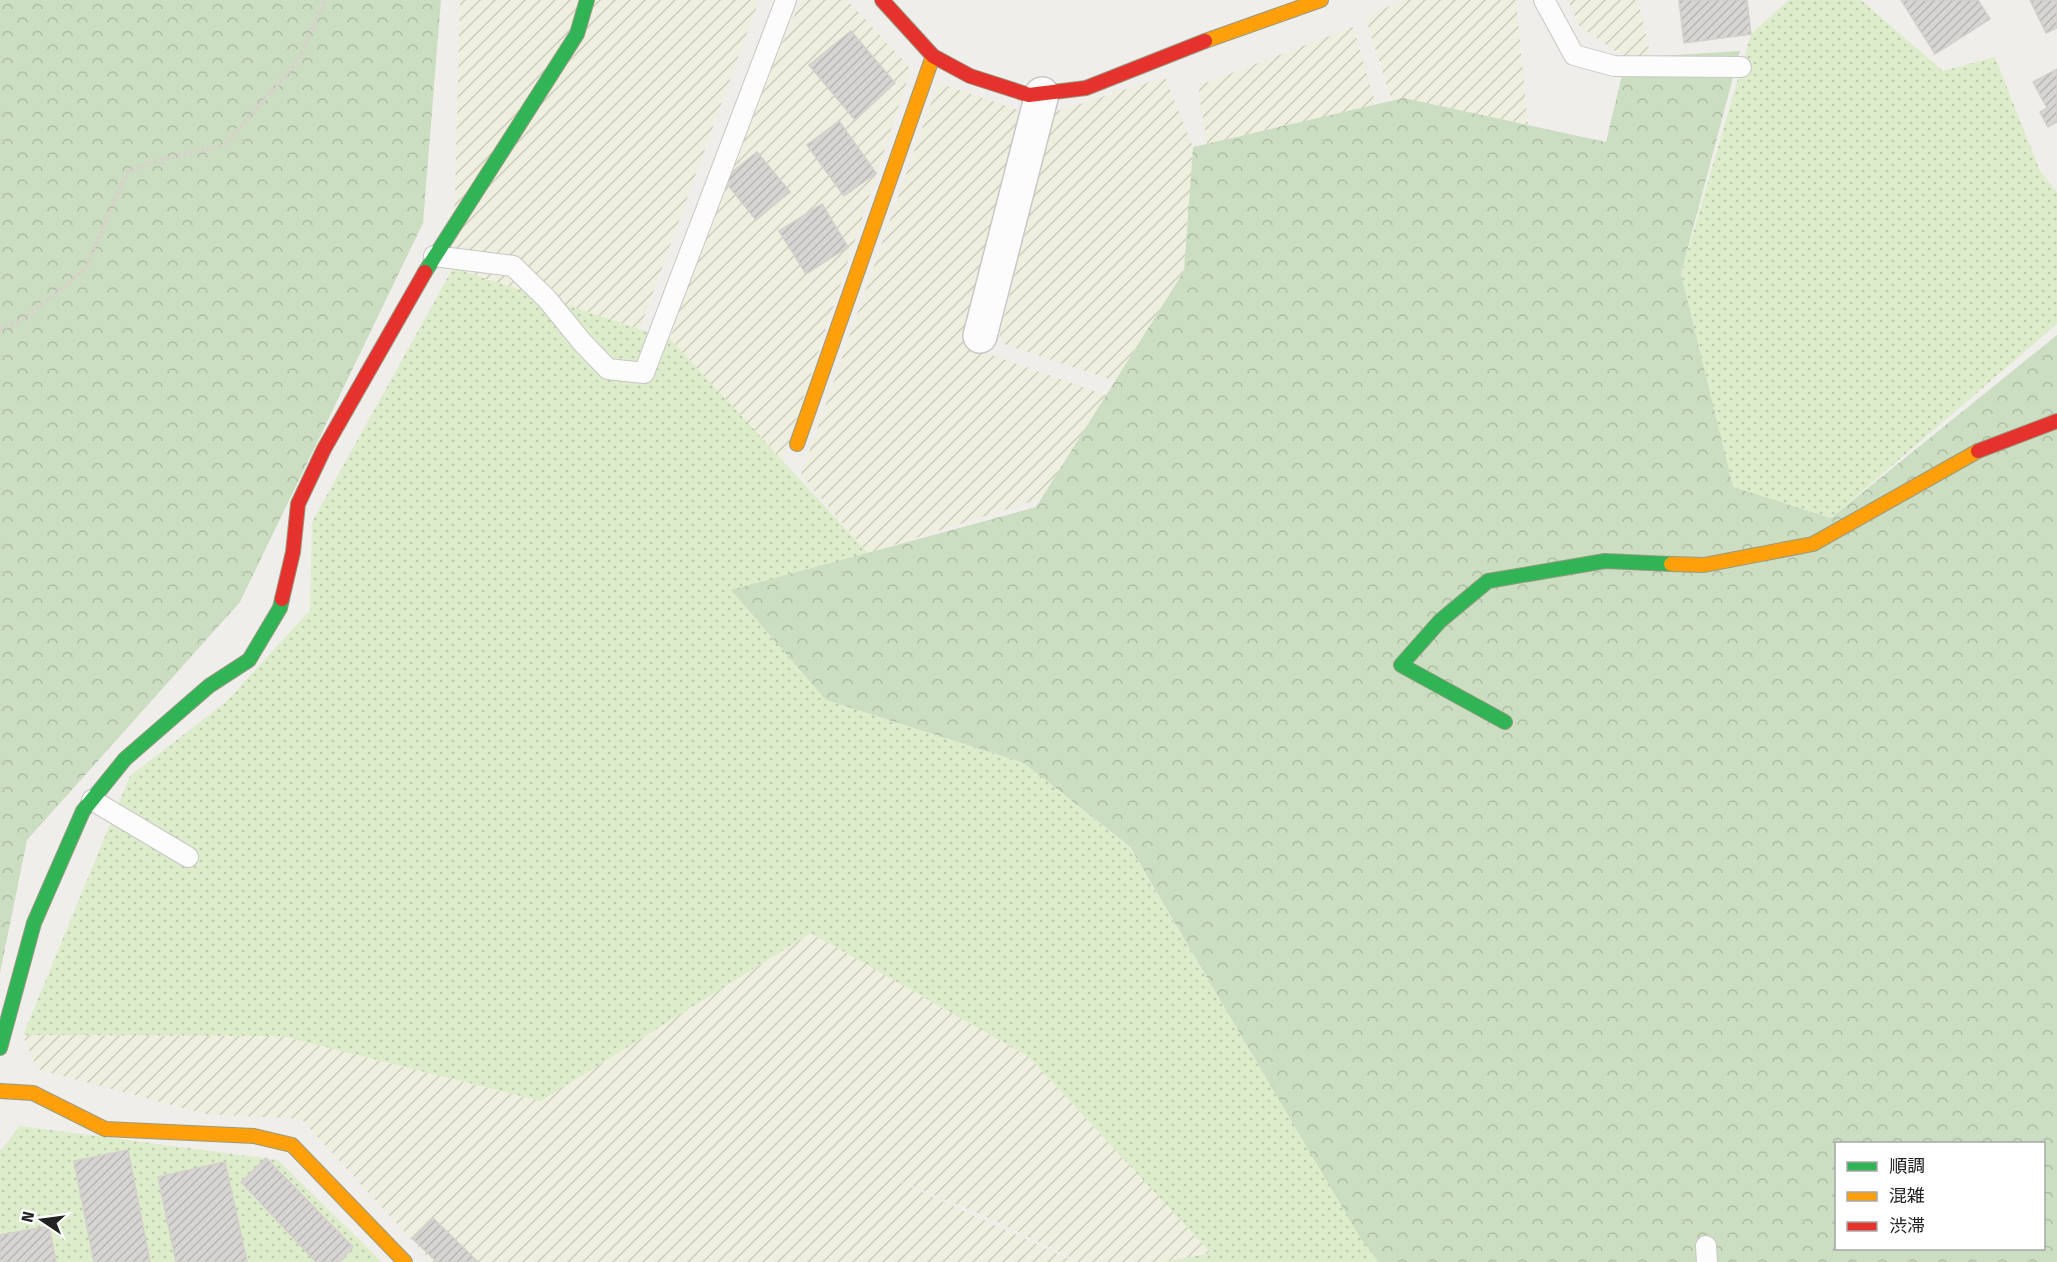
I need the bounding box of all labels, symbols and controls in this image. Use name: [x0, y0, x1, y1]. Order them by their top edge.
legend: [1835, 1142, 2045, 1250]
text: 順調: [1889, 1155, 1925, 1177]
text: 混雑: [1889, 1185, 1925, 1207]
north arrow: [12, 1190, 72, 1250]
text: N: [17, 1209, 38, 1224]
text: 渋滞: [1889, 1215, 1925, 1237]

